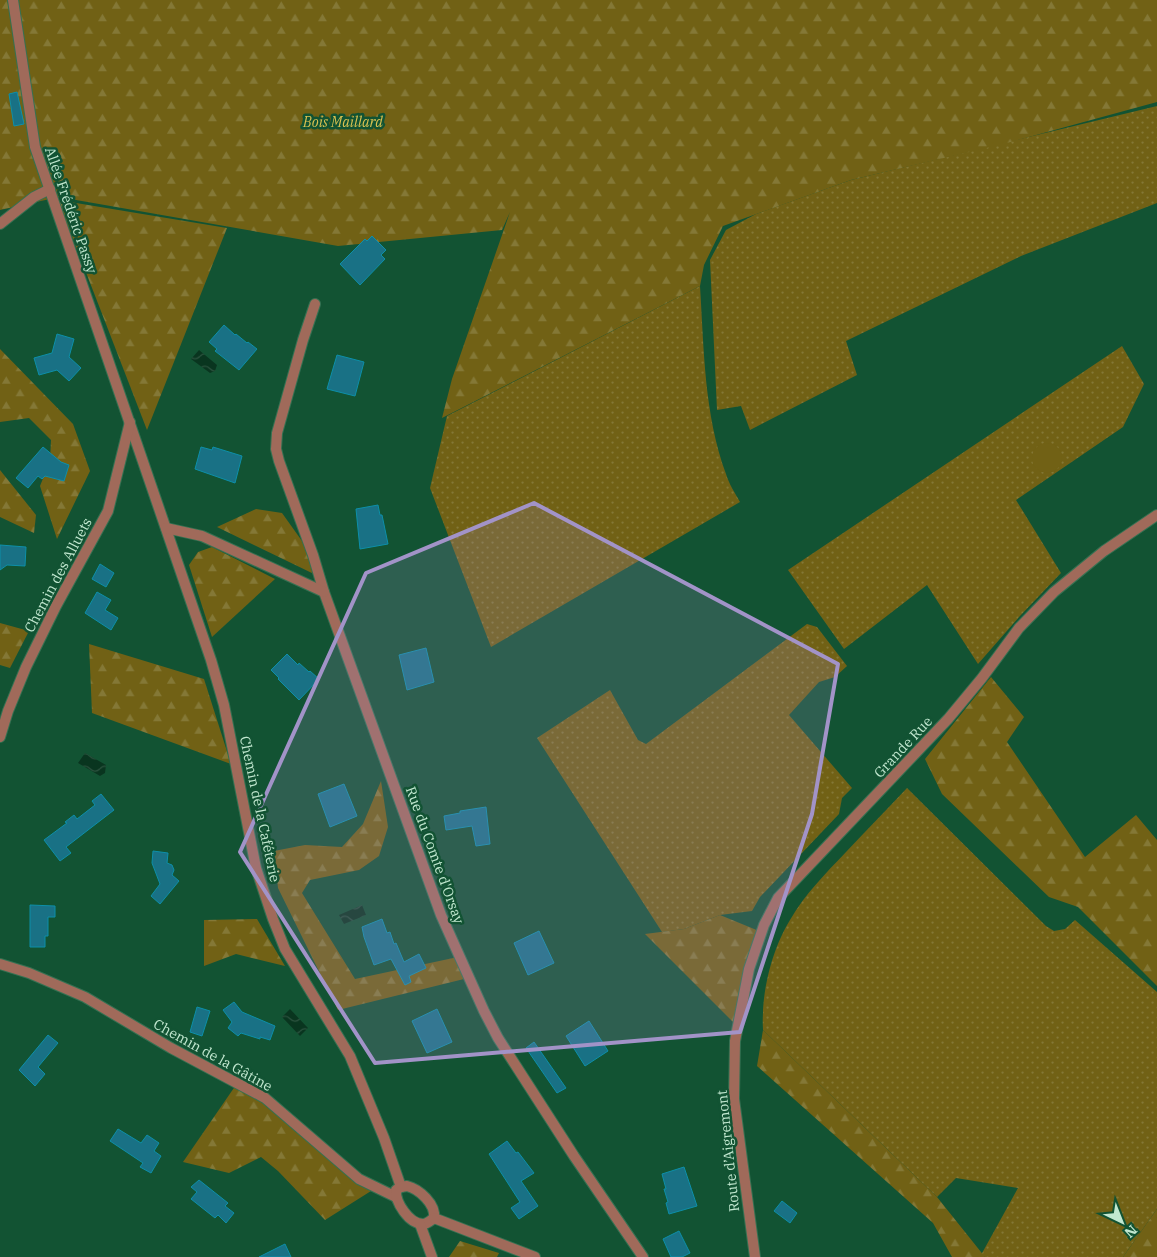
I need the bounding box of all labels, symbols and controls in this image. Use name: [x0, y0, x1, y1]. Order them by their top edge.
park label: Bois Maillard: [302, 113, 383, 131]
street label: Allée Frédéric Passy: [41, 144, 101, 276]
street label: Chemin des Alluets: [20, 514, 96, 635]
street label: Grande Rue: [870, 712, 936, 782]
street label: Chemin de la Caféterie: [236, 734, 284, 884]
street label: Rue du Comte d'Orsay: [402, 784, 468, 927]
street label: Chemin de la Gâtine: [150, 1015, 276, 1095]
street label: Route d’Aigremont: [713, 1089, 743, 1213]
north arrow: [1097, 1197, 1147, 1247]
text: N: [1121, 1221, 1141, 1242]

